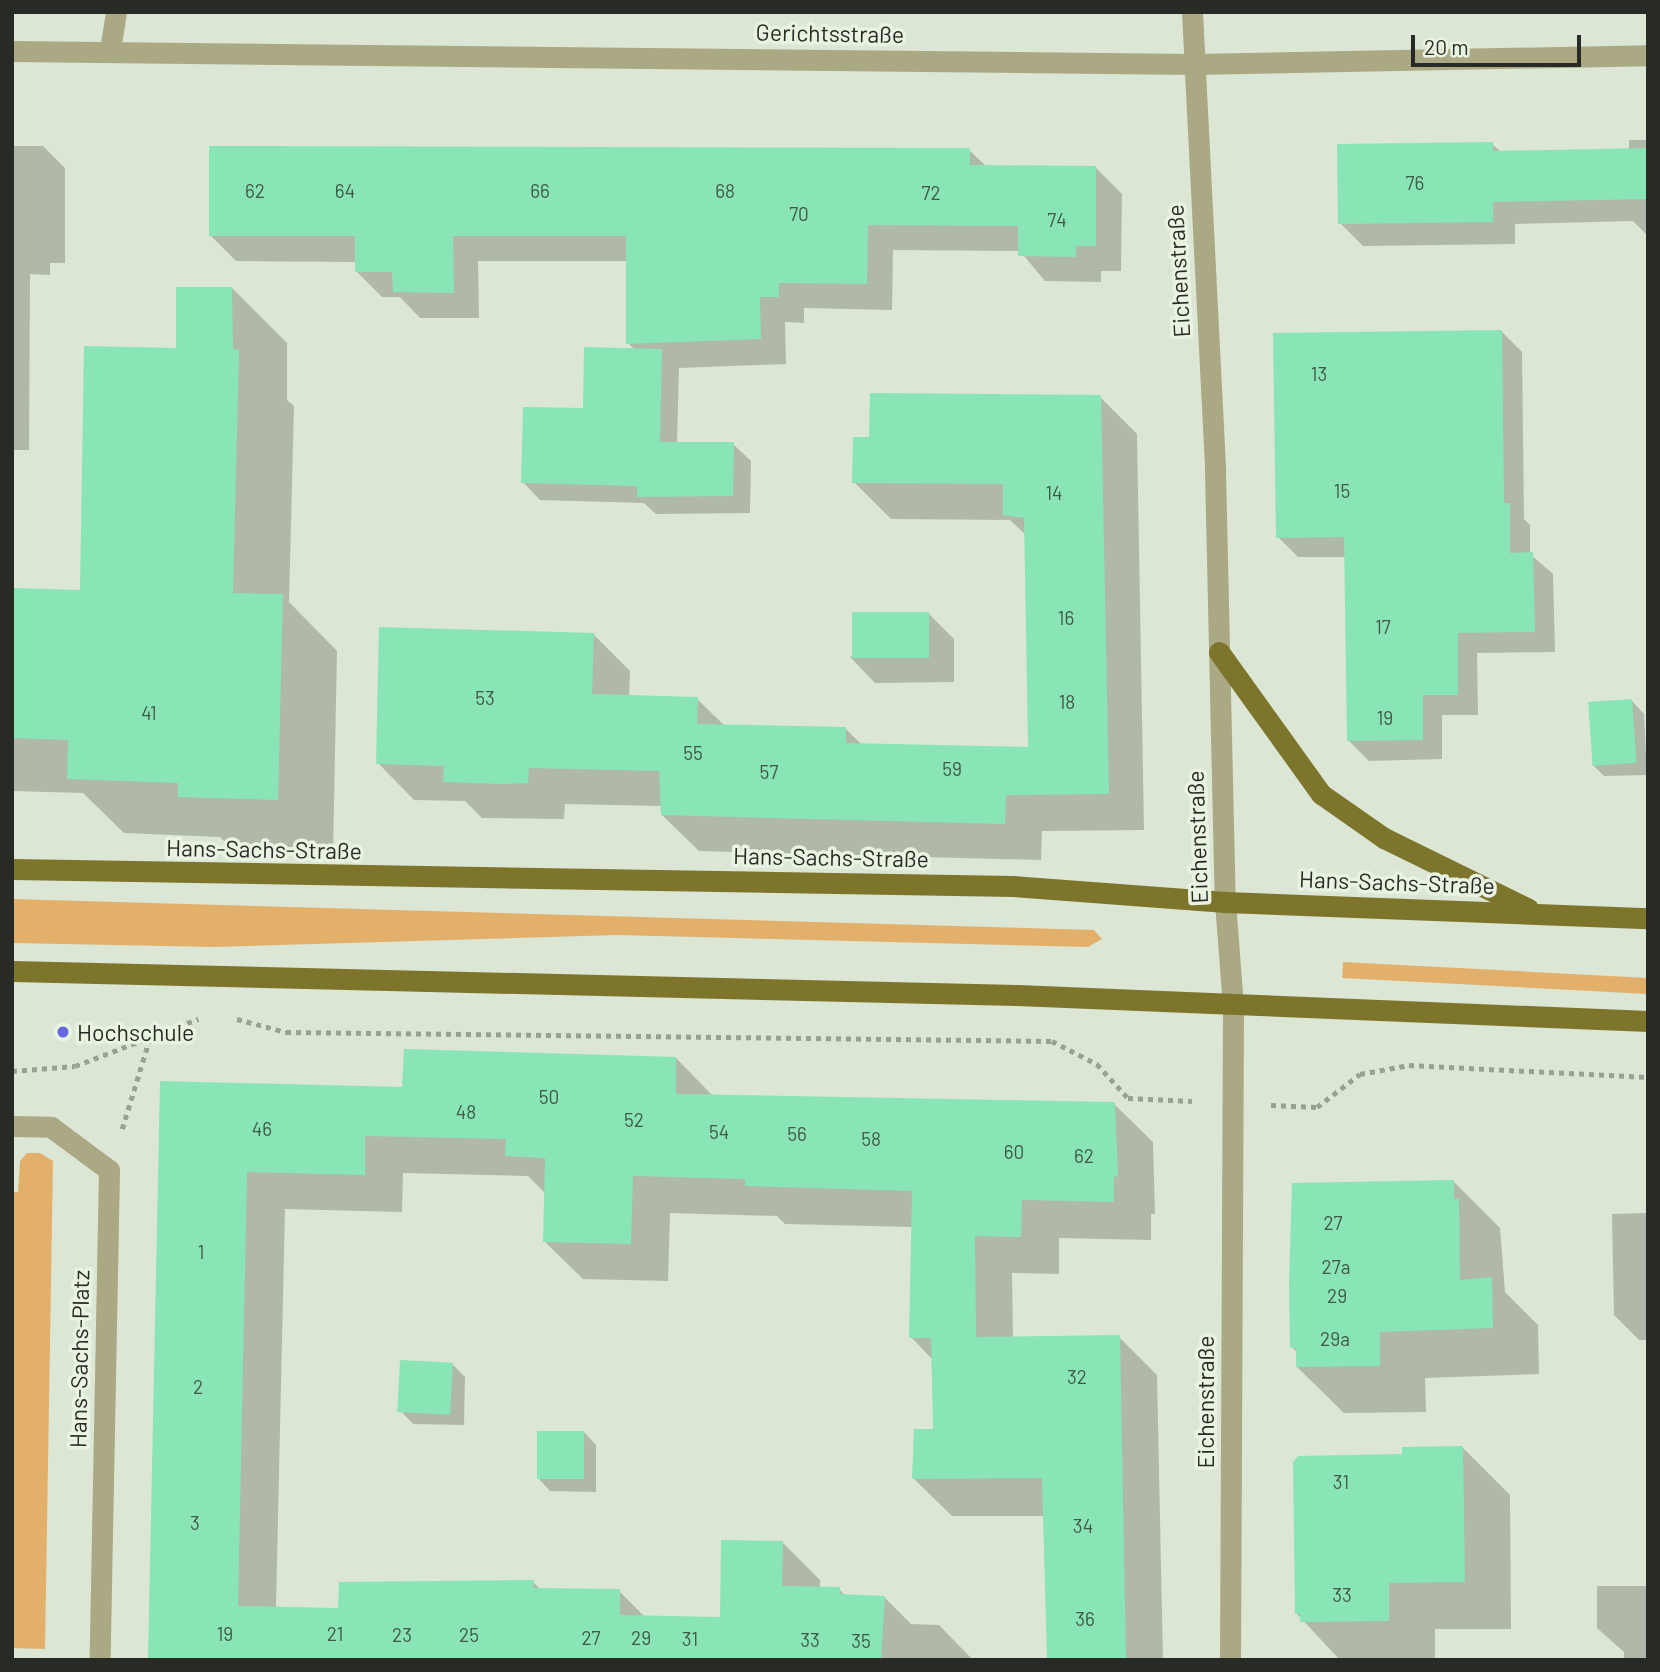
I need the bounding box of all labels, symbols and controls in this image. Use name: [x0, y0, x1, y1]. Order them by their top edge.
street label: Gerichtsstraße: [755, 18, 905, 48]
scale bar: [1415, 21, 1585, 65]
text: 20 m: [1424, 34, 1469, 59]
house number: 76: [1406, 172, 1424, 194]
house number: 62: [245, 180, 265, 202]
house number: 64: [335, 180, 355, 202]
house number: 66: [530, 180, 550, 202]
house number: 68: [715, 180, 735, 202]
house number: 72: [921, 182, 941, 204]
house number: 70: [789, 203, 809, 225]
street label: Eichenstraße: [1161, 204, 1195, 338]
house number: 74: [1047, 209, 1067, 231]
house number: 13: [1311, 363, 1327, 385]
house number: 15: [1334, 480, 1350, 502]
house number: 14: [1045, 482, 1063, 504]
house number: 16: [1058, 607, 1074, 629]
house number: 17: [1375, 616, 1391, 638]
house number: 53: [475, 687, 495, 709]
house number: 18: [1059, 691, 1075, 713]
house number: 41: [141, 702, 157, 724]
house number: 19: [1377, 707, 1393, 729]
house number: 55: [683, 742, 703, 764]
house number: 59: [942, 758, 962, 780]
house number: 57: [760, 761, 778, 783]
street label: Eichenstraße: [1181, 770, 1213, 904]
street label: Hans-Sachs-Straße: [166, 833, 362, 865]
street label: Hans-Sachs-Straße: [733, 841, 929, 873]
street label: Hans-Sachs-Straße: [1299, 865, 1495, 899]
place label: Hochschule: [77, 1018, 194, 1046]
marker: Hochschule: [55, 1024, 71, 1040]
house number: 50: [539, 1086, 559, 1108]
house number: 48: [456, 1101, 476, 1123]
house number: 52: [624, 1109, 644, 1131]
house number: 46: [252, 1118, 272, 1140]
house number: 54: [709, 1121, 729, 1143]
house number: 56: [787, 1123, 807, 1145]
house number: 58: [861, 1128, 881, 1150]
house number: 60: [1004, 1141, 1024, 1163]
house number: 62: [1074, 1145, 1094, 1167]
house number: 27: [1323, 1212, 1343, 1234]
house number: 1: [198, 1241, 204, 1263]
house number: 27a: [1322, 1256, 1350, 1278]
street label: Hans-Sachs-Platz: [64, 1270, 94, 1448]
house number: 29: [1327, 1285, 1347, 1307]
house number: 29a: [1320, 1328, 1350, 1350]
street label: Eichenstraße: [1191, 1335, 1219, 1469]
house number: 32: [1067, 1366, 1087, 1388]
house number: 2: [193, 1376, 203, 1398]
house number: 31: [1333, 1471, 1349, 1493]
house number: 3: [190, 1512, 200, 1534]
house number: 34: [1073, 1515, 1093, 1537]
house number: 33: [1332, 1584, 1352, 1606]
house number: 36: [1075, 1608, 1095, 1630]
house number: 19: [217, 1623, 233, 1645]
house number: 21: [327, 1623, 343, 1645]
house number: 23: [392, 1624, 412, 1646]
house number: 25: [459, 1624, 479, 1646]
house number: 27: [581, 1627, 601, 1649]
house number: 29: [631, 1627, 651, 1649]
house number: 31: [682, 1628, 698, 1650]
house number: 33: [800, 1629, 820, 1651]
house number: 35: [851, 1630, 871, 1652]

